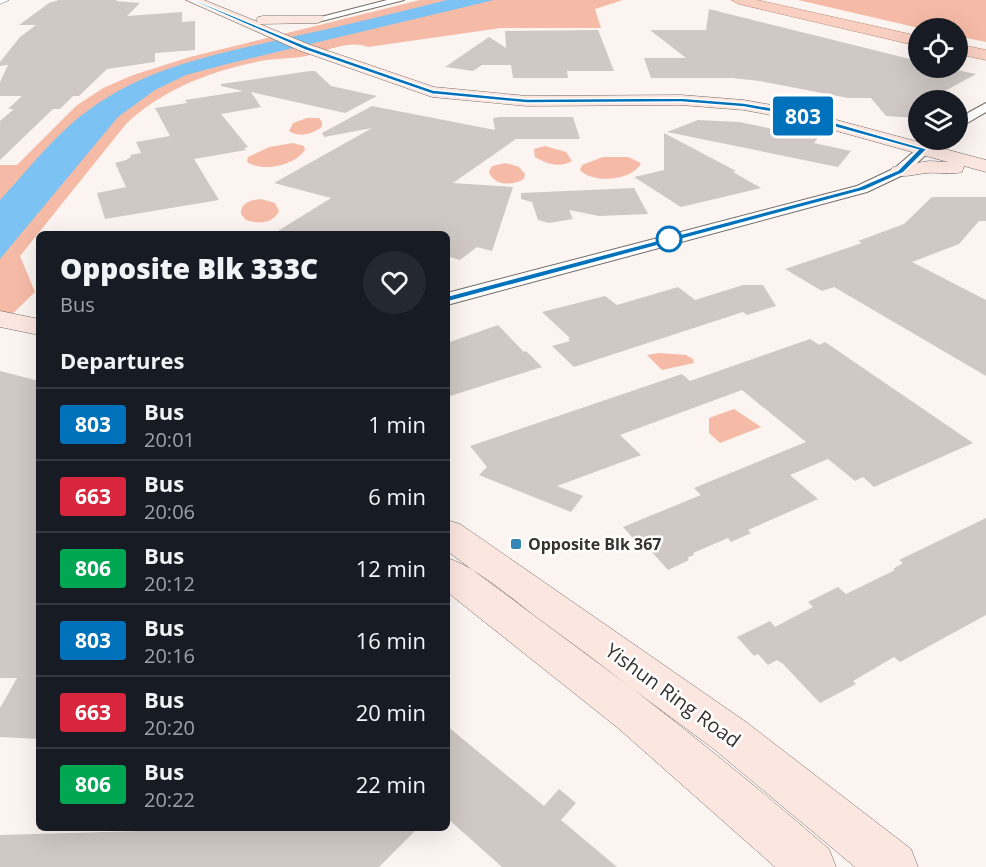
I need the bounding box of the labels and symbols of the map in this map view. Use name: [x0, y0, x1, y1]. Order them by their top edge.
line badge: 803: [768, 96, 838, 136]
unlabelled marker: [656, 226, 682, 252]
place label: Opposite Blk 367: [528, 533, 661, 555]
marker: Opposite Blk 367: [509, 537, 523, 551]
street label: Yishun Ring Road: [600, 637, 746, 753]

